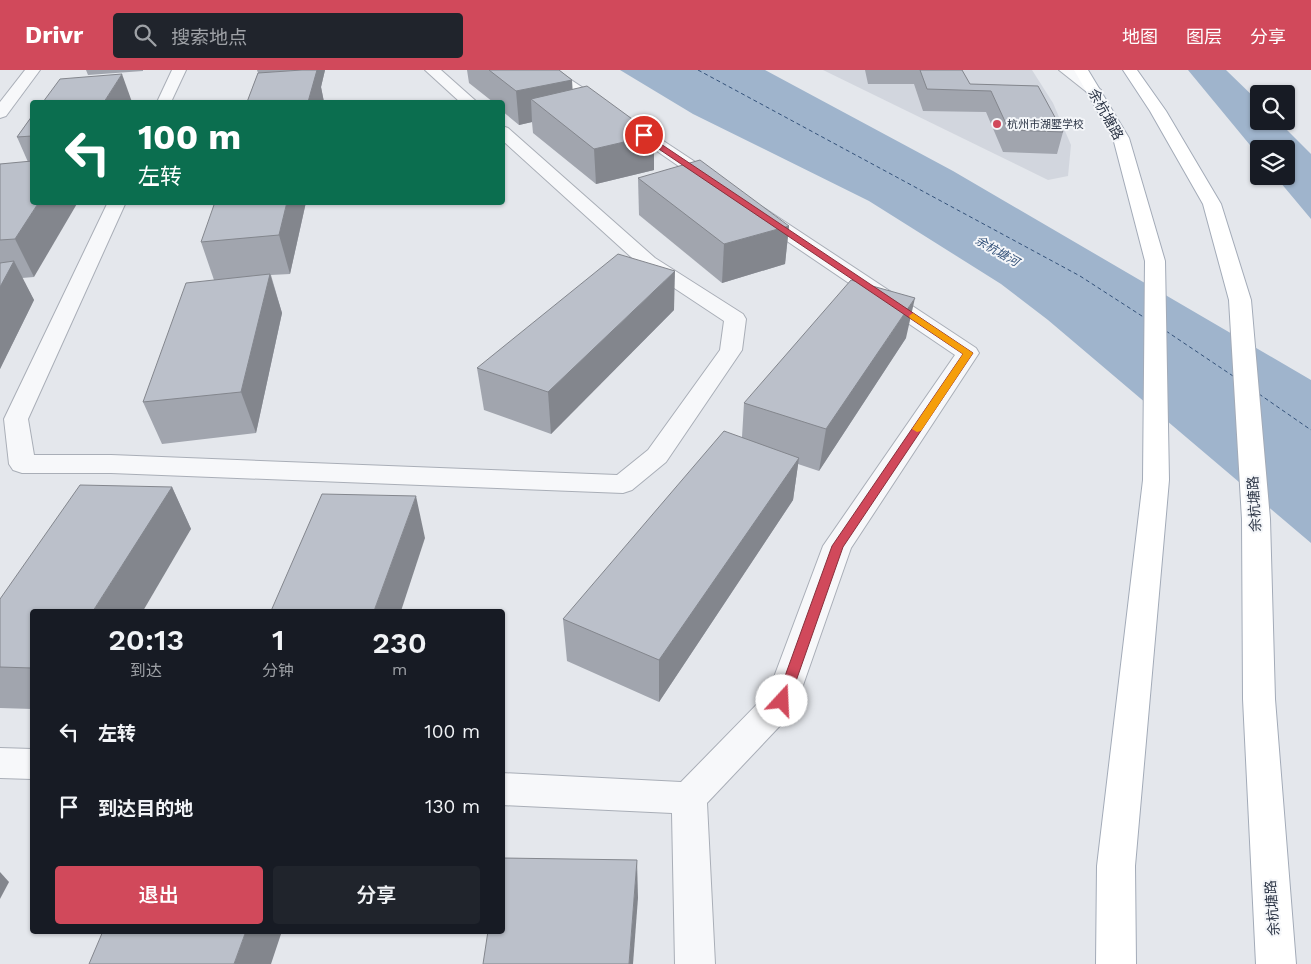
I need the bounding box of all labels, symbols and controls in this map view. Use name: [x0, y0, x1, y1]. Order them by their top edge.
search box: [113, 13, 463, 58]
text: Drivr: [25, 21, 83, 49]
icon: search: [131, 21, 159, 49]
text: 搜索地点: [171, 26, 247, 49]
text: 地图: [1122, 26, 1158, 47]
text: 图层: [1186, 26, 1222, 47]
text: 分享: [1250, 26, 1286, 47]
map controls: [1250, 85, 1295, 185]
button: search: [1250, 85, 1295, 130]
street label: 余杭塘路: [1085, 86, 1127, 142]
pin: [623, 114, 665, 156]
text: 100 m: [138, 116, 241, 158]
marker: 杭州市湖墅学校: [991, 118, 1003, 130]
place label: 杭州市湖墅学校: [1007, 118, 1084, 131]
icon: left: [55, 120, 120, 185]
icon: arrive: [630, 121, 658, 149]
button: layers: [1250, 140, 1295, 185]
text: 左转: [138, 164, 182, 189]
water label: 余杭塘河: [973, 233, 1023, 270]
street label: 余杭塘路: [1245, 476, 1263, 532]
text: 20:13: [108, 622, 184, 657]
text: 1: [272, 622, 284, 657]
text: 230: [372, 625, 427, 660]
text: m: [392, 660, 407, 679]
text: 到达: [130, 661, 162, 680]
text: 分钟: [262, 661, 294, 680]
position arrow: [755, 674, 807, 726]
icon: left: [55, 718, 83, 746]
text: 100 m: [424, 720, 480, 743]
text: 左转: [98, 722, 136, 745]
icon: arrive: [55, 793, 83, 821]
text: 130 m: [425, 795, 480, 818]
text: 到达目的地: [98, 797, 193, 820]
button: 退出: [55, 866, 263, 924]
button: 分享: [273, 866, 480, 924]
street label: 余杭塘路: [1262, 880, 1282, 936]

